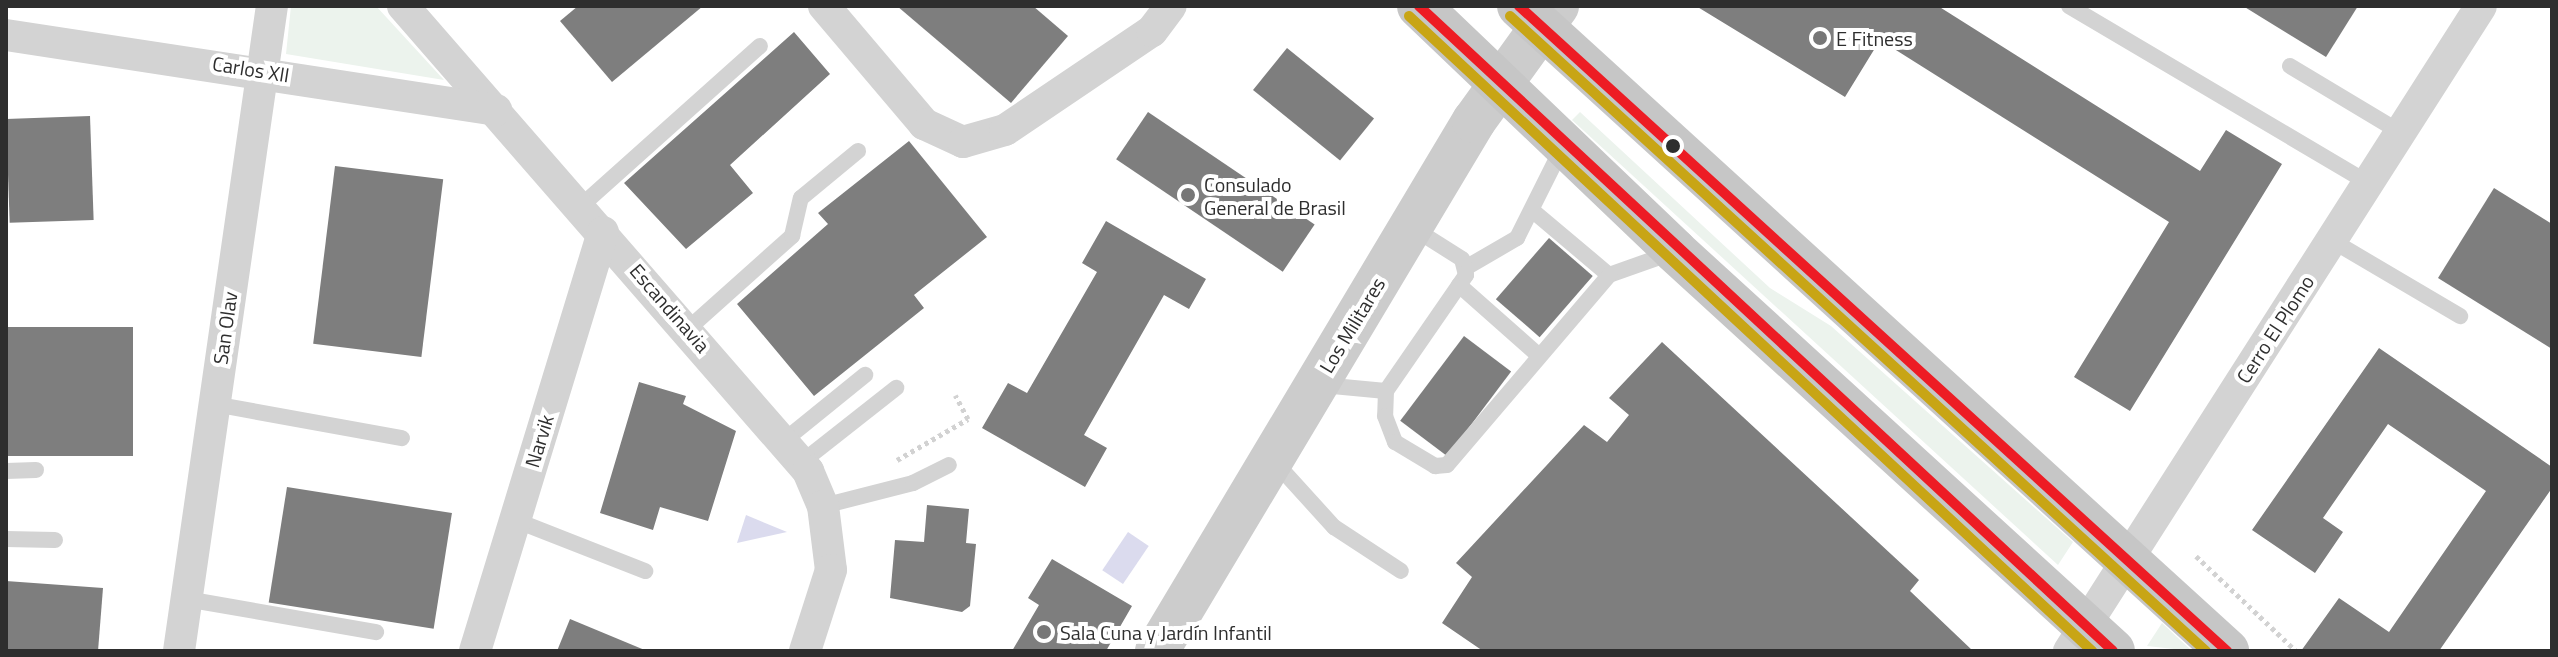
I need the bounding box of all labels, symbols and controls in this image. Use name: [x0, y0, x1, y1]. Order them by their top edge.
place label: E Fitness: [1836, 26, 1913, 50]
marker: E Fitness: [1811, 29, 1829, 47]
street label: Carlos XII: [211, 51, 291, 87]
unlabelled marker: [1665, 138, 1681, 154]
place label: Consulado General de Brasil: [1204, 172, 1346, 219]
marker: Consulado General de Brasil: [1179, 186, 1197, 204]
street label: Escandinavia: [625, 259, 715, 357]
street label: Cerro El Plomo: [2231, 271, 2319, 387]
street label: Los Militares: [1314, 273, 1390, 377]
street label: San Olav: [208, 290, 242, 366]
street label: Narvik: [520, 412, 558, 470]
place label: Sala Cuna y Jardín Infantil: [1060, 620, 1272, 644]
marker: Sala Cuna y Jardín Infantil: [1035, 623, 1053, 641]

